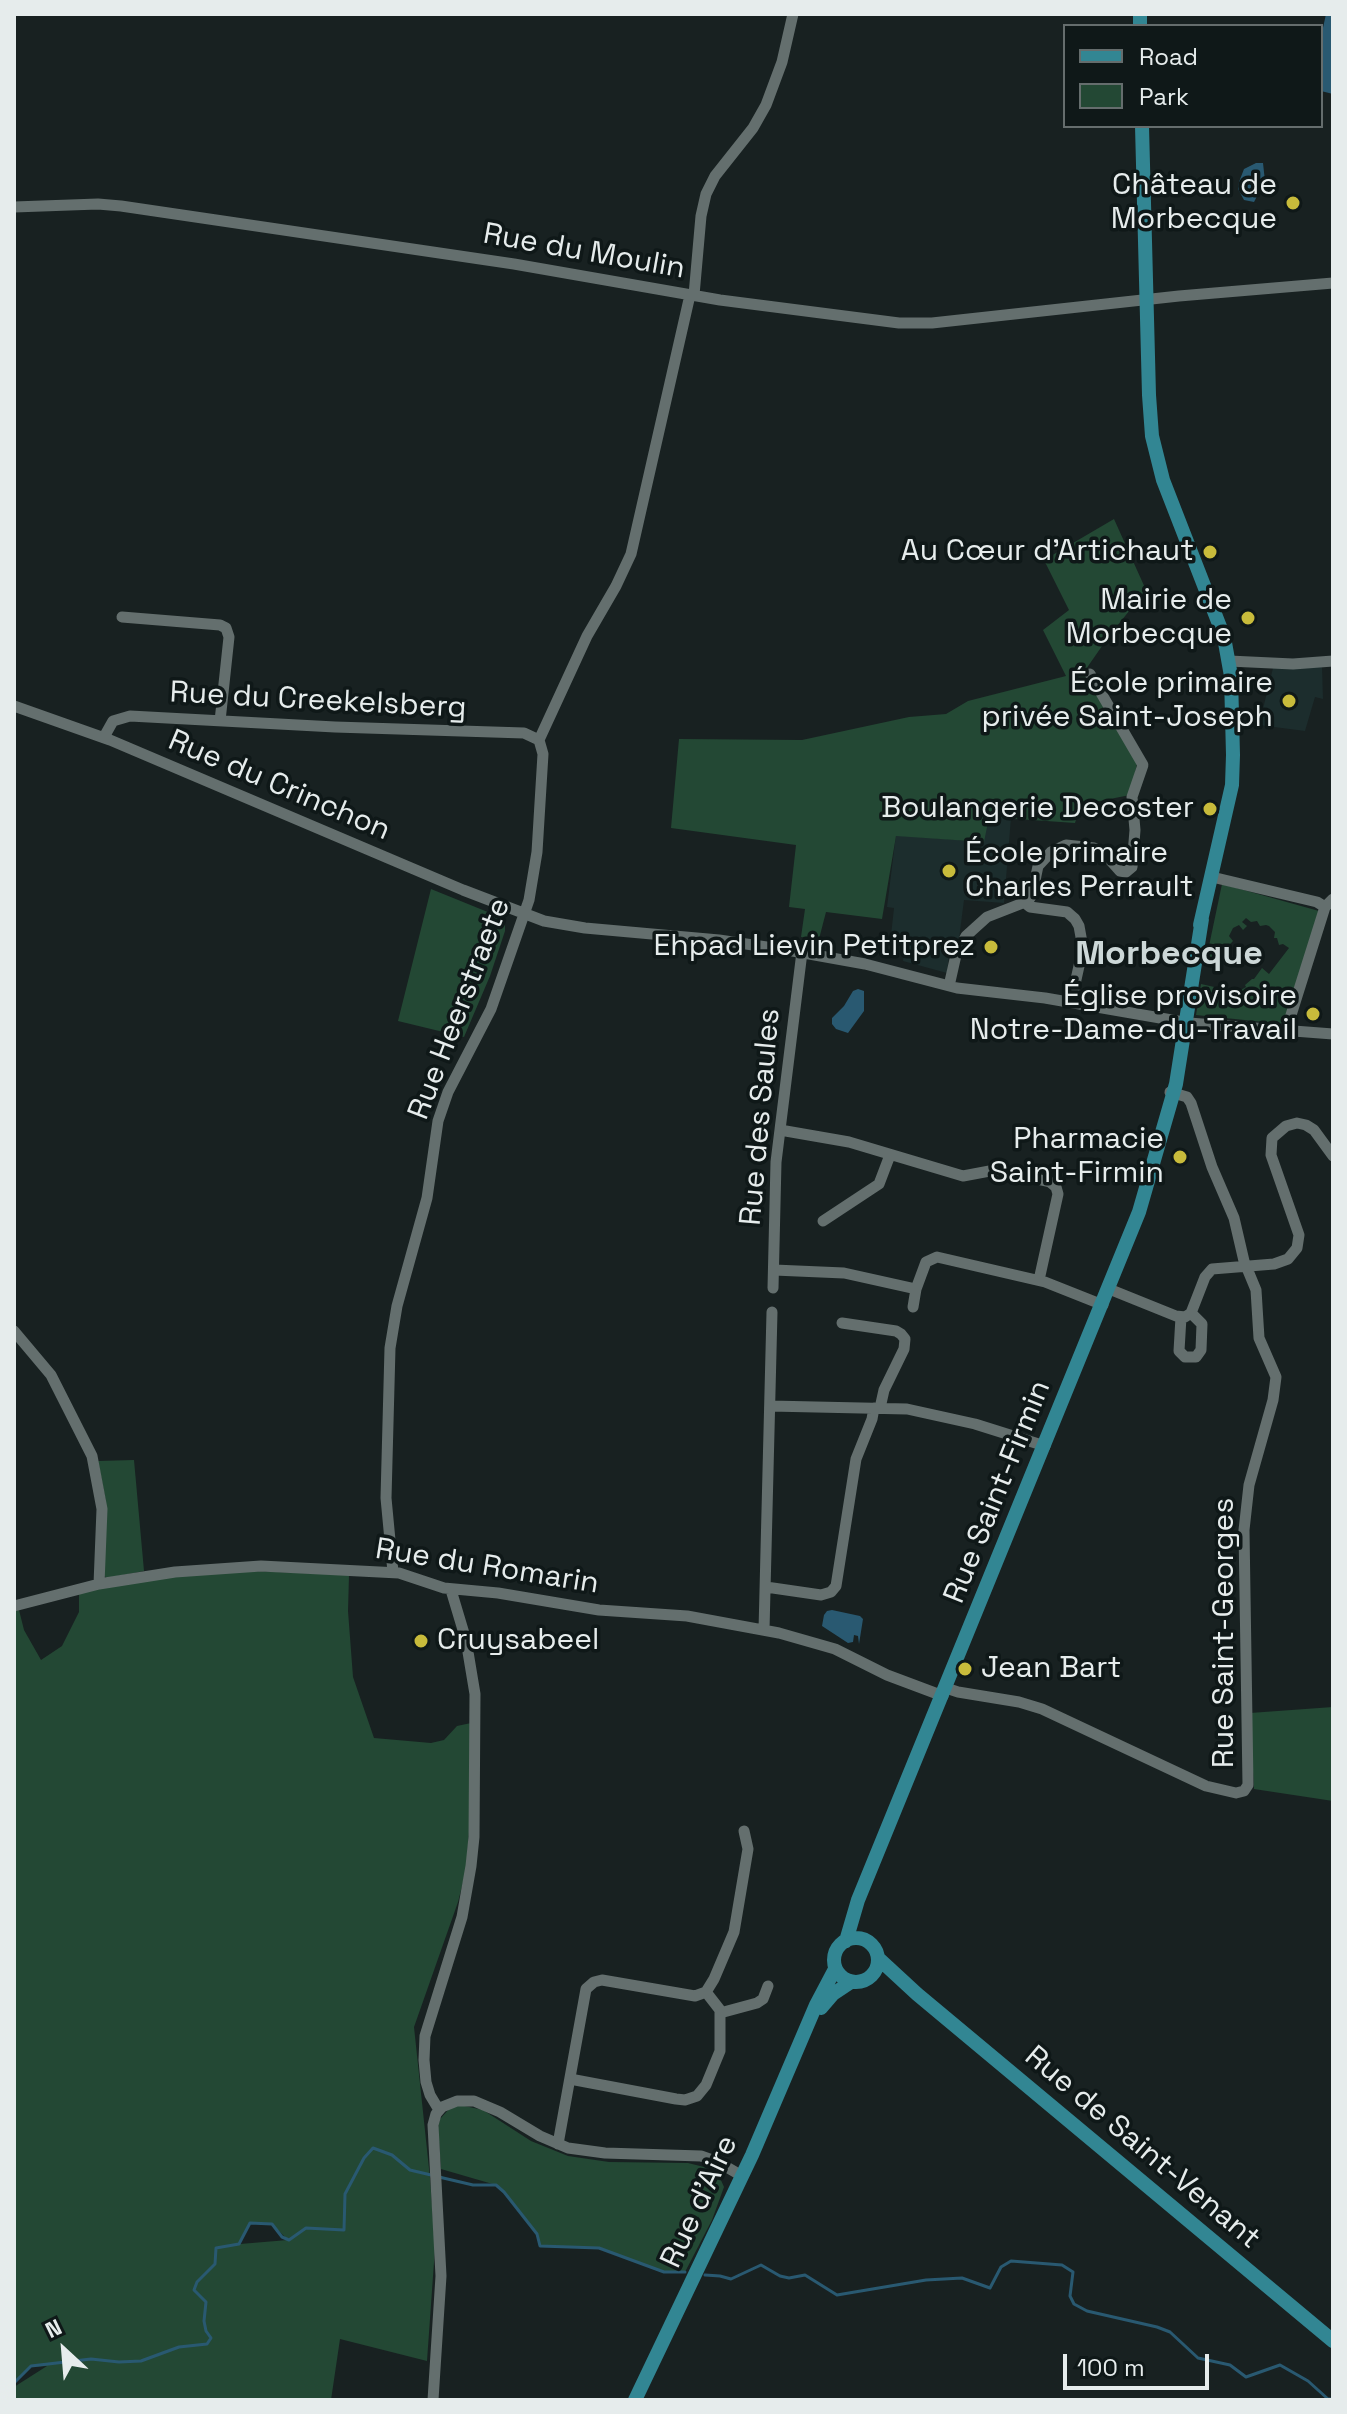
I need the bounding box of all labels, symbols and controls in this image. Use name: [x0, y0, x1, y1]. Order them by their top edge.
legend: [1063, 24, 1323, 128]
text: Road: [1139, 41, 1198, 72]
text: Park: [1139, 81, 1189, 112]
place label: Château de Morbecque: [1111, 168, 1277, 238]
marker: Château de Morbecque: [1284, 194, 1302, 212]
street label: Rue du Moulin: [480, 217, 688, 287]
place label: Au Cœur d'Artichaut: [901, 534, 1194, 570]
marker: Au Cœur d'Artichaut: [1201, 543, 1219, 561]
place label: Mairie de Morbecque: [1066, 583, 1232, 654]
marker: Mairie de Morbecque: [1239, 609, 1257, 627]
place label: École primaire privée Saint-Joseph: [981, 666, 1273, 736]
street label: Rue du Creekelsberg: [169, 675, 467, 727]
marker: École primaire privée Saint-Joseph: [1280, 692, 1298, 710]
street label: Rue du Crinchon: [163, 723, 395, 849]
place label: Boulangerie Decoster: [881, 791, 1194, 827]
marker: Boulangerie Decoster: [1201, 800, 1219, 818]
place label: École primaire Charles Perrault: [965, 836, 1194, 906]
marker: École primaire Charles Perrault: [940, 862, 958, 880]
street label: Rue Heerstraete: [401, 893, 519, 1125]
place label: Ehpad Lievin Petitprez: [653, 929, 975, 965]
district label: Morbecque: [1075, 935, 1263, 975]
marker: Ehpad Lievin Petitprez: [982, 938, 1000, 956]
place label: Église provisoire Notre-Dame-du-Travail: [970, 979, 1297, 1050]
marker: Église provisoire Notre-Dame-du-Travail: [1304, 1005, 1322, 1023]
street label: Rue des Saules: [734, 1007, 788, 1227]
place label: Pharmacie Saint-Firmin: [990, 1122, 1164, 1192]
marker: Pharmacie Saint-Firmin: [1171, 1148, 1189, 1166]
street label: Rue Saint-Firmin: [937, 1375, 1059, 1609]
street label: Rue Saint-Georges: [1207, 1498, 1243, 1768]
street label: Rue du Romarin: [373, 1532, 601, 1602]
place label: Cruysabeel: [437, 1623, 599, 1659]
marker: Cruysabeel: [412, 1632, 430, 1650]
place label: Jean Bart: [981, 1651, 1121, 1687]
marker: Jean Bart: [956, 1660, 974, 1678]
street label: Rue de Saint-Venant: [1017, 2039, 1267, 2257]
street label: Rue d'Aire: [654, 2130, 746, 2274]
north arrow: [24, 2310, 104, 2390]
text: N: [41, 2313, 66, 2344]
scale bar: [1067, 2338, 1213, 2388]
text: 100 m: [1077, 2352, 1145, 2383]

